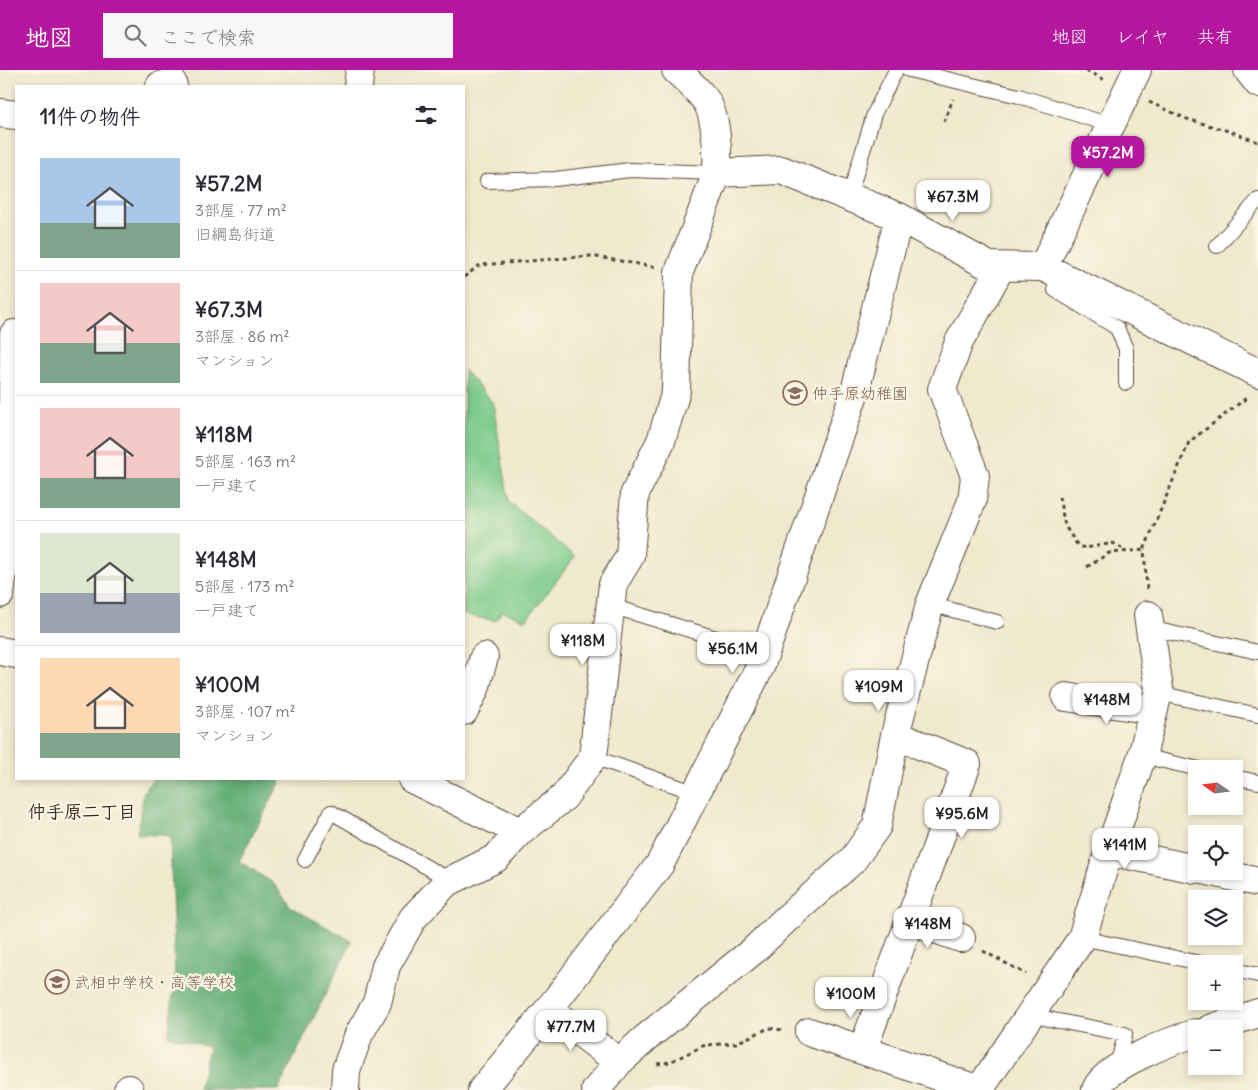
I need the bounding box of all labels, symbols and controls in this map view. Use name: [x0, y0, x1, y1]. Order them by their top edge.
search box: [103, 13, 453, 58]
icon: search: [121, 21, 149, 49]
text: 地図: [25, 22, 73, 52]
text: ここで検索: [161, 25, 256, 49]
text: 地図: [1052, 25, 1088, 48]
text: レイヤ: [1116, 25, 1169, 48]
text: 共有: [1197, 25, 1233, 48]
icon: filters: [412, 101, 440, 129]
text: 11件の物件: [40, 103, 141, 130]
pin: ¥57.2M: [1067, 136, 1149, 178]
text: ¥57.2M: [1082, 142, 1134, 162]
text: ¥57.2M: [195, 170, 263, 197]
icon: home: [80, 178, 140, 238]
pin: ¥67.3M: [912, 180, 994, 222]
text: ¥67.3M: [927, 186, 979, 206]
text: 3部屋 · 77 m²: [195, 200, 287, 220]
text: 旧綱島街道: [195, 224, 275, 244]
text: ¥67.3M: [195, 296, 263, 323]
icon: home: [80, 303, 140, 363]
text: 3部屋 · 86 m²: [195, 326, 290, 346]
text: マンション: [195, 350, 274, 370]
school or university icon: 仲手原幼稚園: [782, 380, 808, 406]
place label: 仲手原幼稚園: [812, 383, 908, 403]
text: ¥118M: [195, 421, 253, 448]
icon: home: [80, 428, 140, 488]
text: 5部屋 · 163 m²: [195, 451, 296, 471]
text: 一戸建て: [195, 475, 259, 495]
text: ¥148M: [195, 546, 257, 573]
icon: home: [80, 553, 140, 613]
text: 5部屋 · 173 m²: [195, 576, 294, 596]
text: 一戸建て: [195, 600, 259, 620]
pin: ¥118M: [548, 624, 618, 666]
text: ¥118M: [561, 630, 605, 650]
pin: ¥56.1M: [692, 632, 774, 674]
text: ¥56.1M: [708, 638, 758, 658]
pin: ¥109M: [844, 670, 914, 712]
text: ¥100M: [195, 671, 260, 698]
text: ¥109M: [855, 676, 903, 696]
icon: home: [80, 678, 140, 738]
pin: ¥148M: [1072, 682, 1142, 725]
text: ¥148M: [1083, 689, 1131, 709]
text: 3部屋 · 107 m²: [195, 701, 296, 721]
text: マンション: [195, 725, 274, 745]
north arrow: [1188, 760, 1242, 815]
map controls: [1188, 760, 1243, 1075]
pin: ¥95.6M: [921, 796, 1003, 839]
district label: 仲手原二丁目: [28, 800, 136, 823]
text: ¥95.6M: [935, 803, 989, 823]
button: locate: [1188, 825, 1243, 880]
pin: ¥141M: [1090, 828, 1160, 870]
text: ¥141M: [1103, 834, 1147, 854]
button: layers: [1188, 890, 1243, 945]
pin: ¥148M: [893, 906, 963, 949]
text: ¥148M: [904, 913, 952, 933]
button: +: [1188, 955, 1243, 1010]
school or university icon: 武相中学校・高等学校: [44, 969, 70, 995]
place label: 武相中学校・高等学校: [74, 972, 234, 992]
pin: ¥100M: [816, 976, 886, 1019]
text: ¥100M: [826, 983, 876, 1003]
pin: ¥77.7M: [530, 1010, 612, 1052]
text: ¥77.7M: [546, 1016, 596, 1036]
button: −: [1188, 1020, 1243, 1075]

